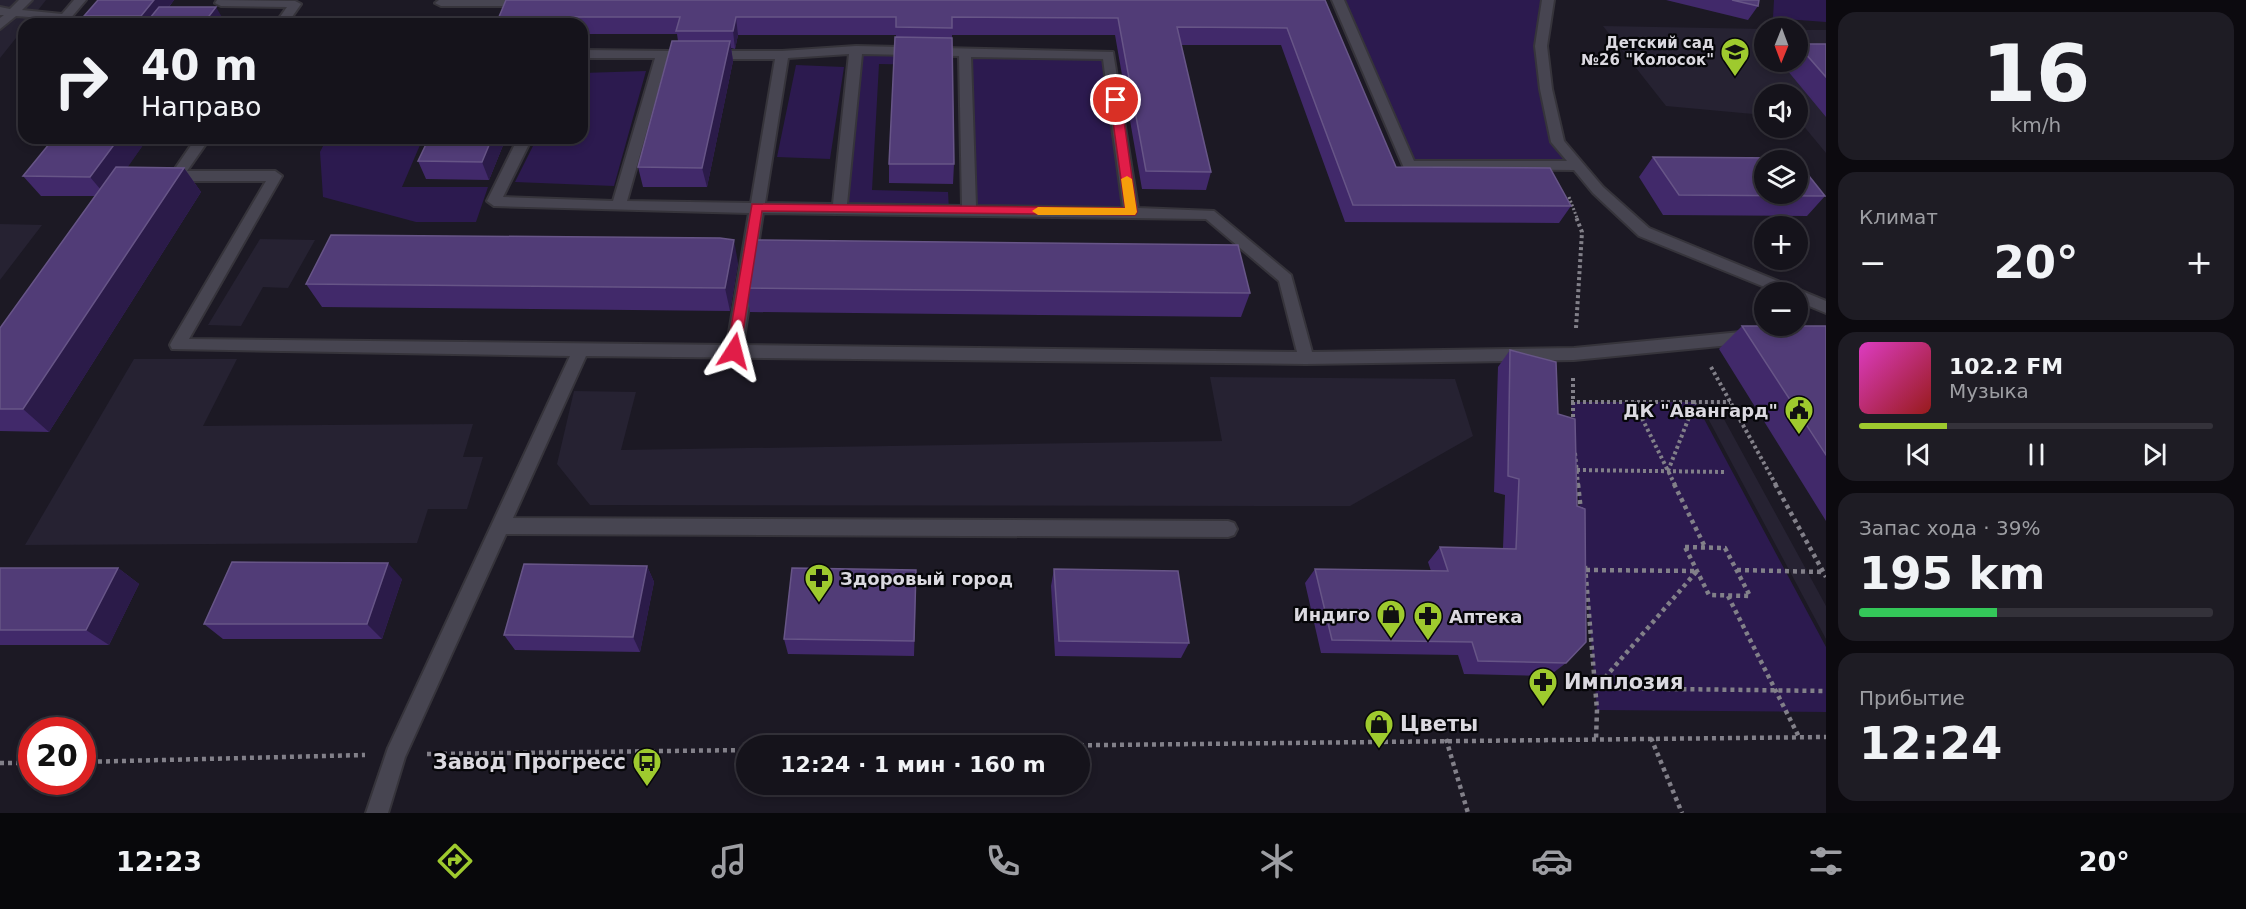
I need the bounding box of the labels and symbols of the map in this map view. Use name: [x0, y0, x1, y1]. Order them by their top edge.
north arrow: [1754, 18, 1808, 72]
place label: Детский сад №26 "Колосок": [1581, 34, 1714, 69]
school or university icon: Детский сад №26 "Колосок": [1719, 36, 1751, 78]
pin: [1090, 74, 1141, 125]
position arrow: [702, 319, 766, 383]
public building icon: ДК "Авангард": [1783, 394, 1815, 436]
place label: ДК "Авангард": [1623, 400, 1778, 421]
pharmacy icon: Здоровый город: [803, 562, 835, 604]
place label: Здоровый город: [840, 568, 1013, 589]
shop icon: Индиго: [1375, 598, 1407, 640]
pharmacy icon: Аптека: [1412, 600, 1444, 642]
place label: Индиго: [1294, 604, 1370, 625]
place label: Аптека: [1449, 606, 1522, 627]
pharmacy icon: Имплозия: [1527, 666, 1559, 708]
place label: Имплозия: [1564, 670, 1683, 694]
shop icon: Цветы: [1363, 708, 1395, 750]
place label: Цветы: [1400, 712, 1478, 736]
speed limit sign: 20: [18, 717, 96, 795]
bus stop icon: Завод Прогресс: [631, 746, 663, 788]
place label: Завод Прогресс: [433, 750, 626, 774]

